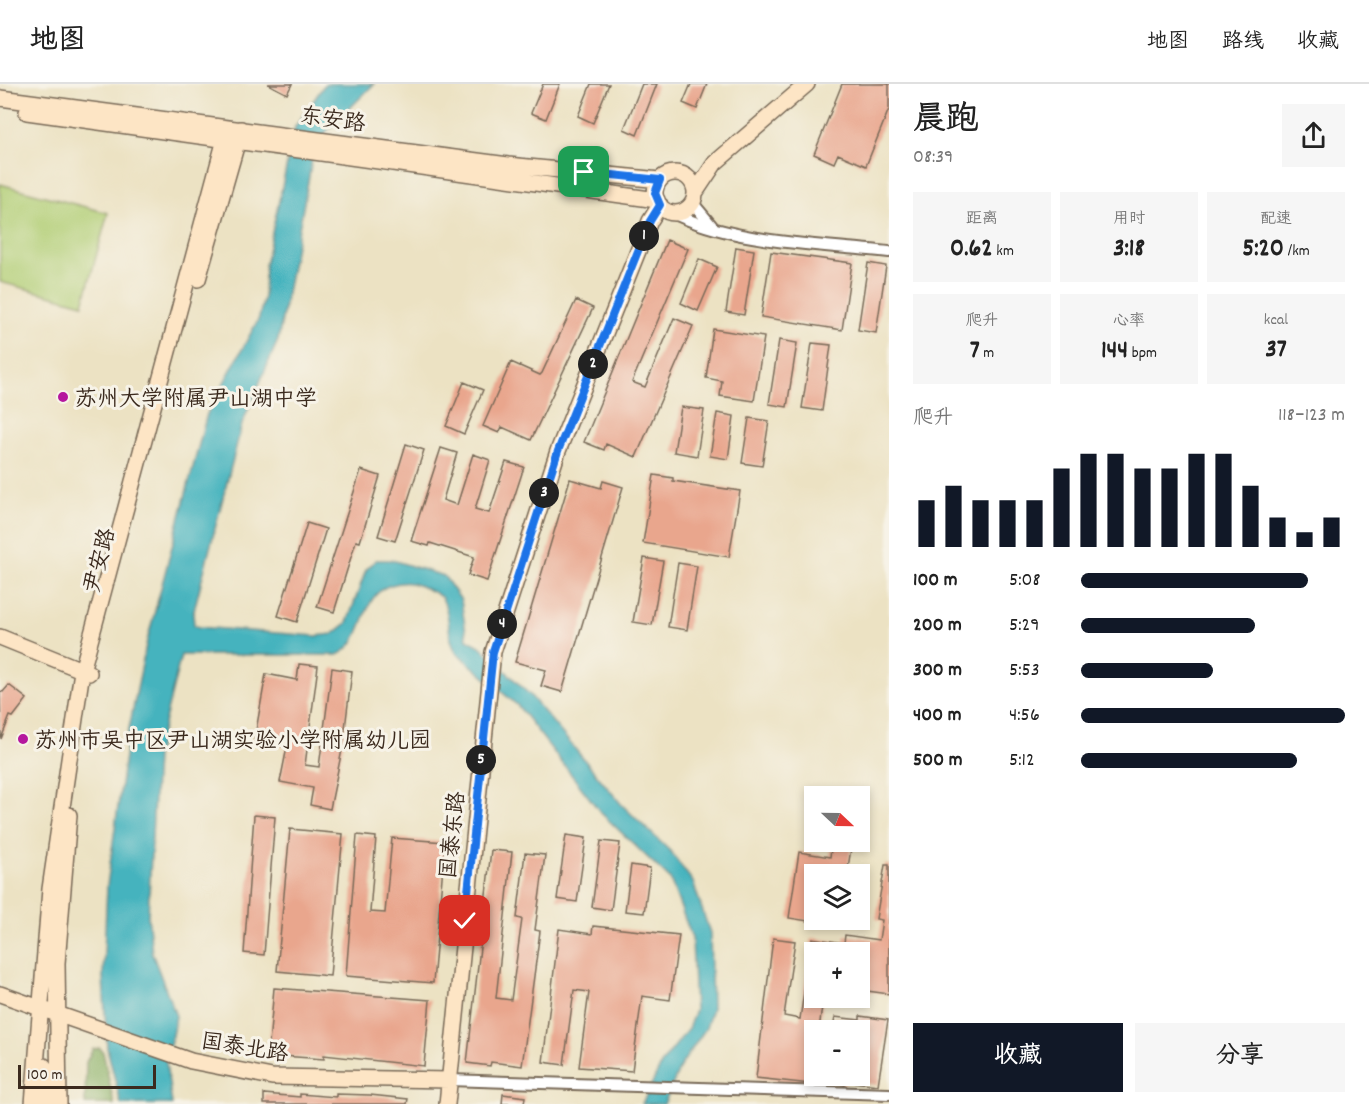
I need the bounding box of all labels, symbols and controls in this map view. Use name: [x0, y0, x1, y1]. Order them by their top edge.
text: 地图: [30, 23, 86, 63]
text: 地图: [1147, 28, 1189, 58]
text: 路线: [1222, 28, 1264, 58]
text: 收藏: [1297, 28, 1339, 58]
text: 晨跑: [913, 98, 979, 145]
street label: 东安路: [298, 102, 367, 141]
button: share: [1282, 104, 1345, 167]
text: 08:39: [913, 144, 953, 172]
pin: [558, 146, 609, 197]
icon: arrive: [567, 155, 600, 188]
text: 距离: [966, 208, 998, 231]
text: 用时: [1113, 208, 1145, 231]
text: 配速: [1260, 208, 1292, 231]
pin: 1: [629, 221, 659, 251]
text: 1: [642, 224, 646, 247]
text: 0.62: [950, 231, 993, 268]
text: 3:18: [1113, 231, 1145, 268]
text: 5:20: [1242, 231, 1284, 268]
text: km: [993, 240, 1014, 263]
text: /km: [1284, 240, 1310, 263]
text: kcal: [1264, 309, 1288, 332]
text: 爬升: [966, 310, 998, 333]
text: 心率: [1113, 310, 1145, 333]
text: 37: [1265, 332, 1287, 369]
text: 7: [970, 333, 980, 370]
text: 144: [1101, 333, 1128, 370]
text: m: [980, 342, 994, 365]
text: bpm: [1128, 342, 1157, 365]
pin: 2: [578, 349, 608, 379]
text: 2: [590, 352, 597, 375]
place label: 苏州大学附属尹山湖中学: [75, 385, 317, 416]
marker: 苏州大学附属尹山湖中学: [56, 390, 70, 404]
text: 118–123 m: [1278, 402, 1345, 430]
text: 爬升: [913, 405, 953, 433]
pin: 3: [529, 478, 559, 508]
text: 3: [540, 481, 548, 504]
street label: 尹安路: [78, 525, 125, 597]
text: 100 m: [913, 567, 958, 595]
text: 5:08: [1009, 567, 1041, 595]
pin: 4: [487, 609, 517, 639]
text: 4: [499, 612, 505, 635]
text: 200 m: [913, 612, 962, 640]
text: 5:29: [1009, 612, 1039, 640]
text: 300 m: [913, 657, 962, 685]
text: 5:53: [1009, 657, 1040, 685]
text: 400 m: [913, 702, 961, 730]
text: 4:56: [1009, 702, 1040, 730]
place label: 苏州市吴中区尹山湖实验小学附属幼儿园: [35, 727, 431, 758]
marker: 苏州市吴中区尹山湖实验小学附属幼儿园: [16, 732, 30, 746]
pin: 5: [466, 745, 496, 775]
text: 500 m: [913, 747, 962, 775]
text: 5:12: [1009, 747, 1035, 775]
text: 5: [477, 748, 485, 771]
north arrow: [804, 786, 870, 852]
map controls: [804, 786, 870, 1086]
street label: 国泰东路: [434, 790, 474, 881]
button: layers: [804, 864, 870, 930]
pin: [439, 895, 490, 946]
icon: check: [448, 904, 481, 937]
button: +: [804, 942, 870, 1008]
button: −: [804, 1020, 870, 1086]
button: 收藏: [913, 1023, 1123, 1092]
button: 分享: [1135, 1023, 1345, 1092]
street label: 国泰北路: [199, 1027, 290, 1072]
scale bar: [18, 1062, 156, 1090]
text: 100 m: [27, 1064, 63, 1087]

